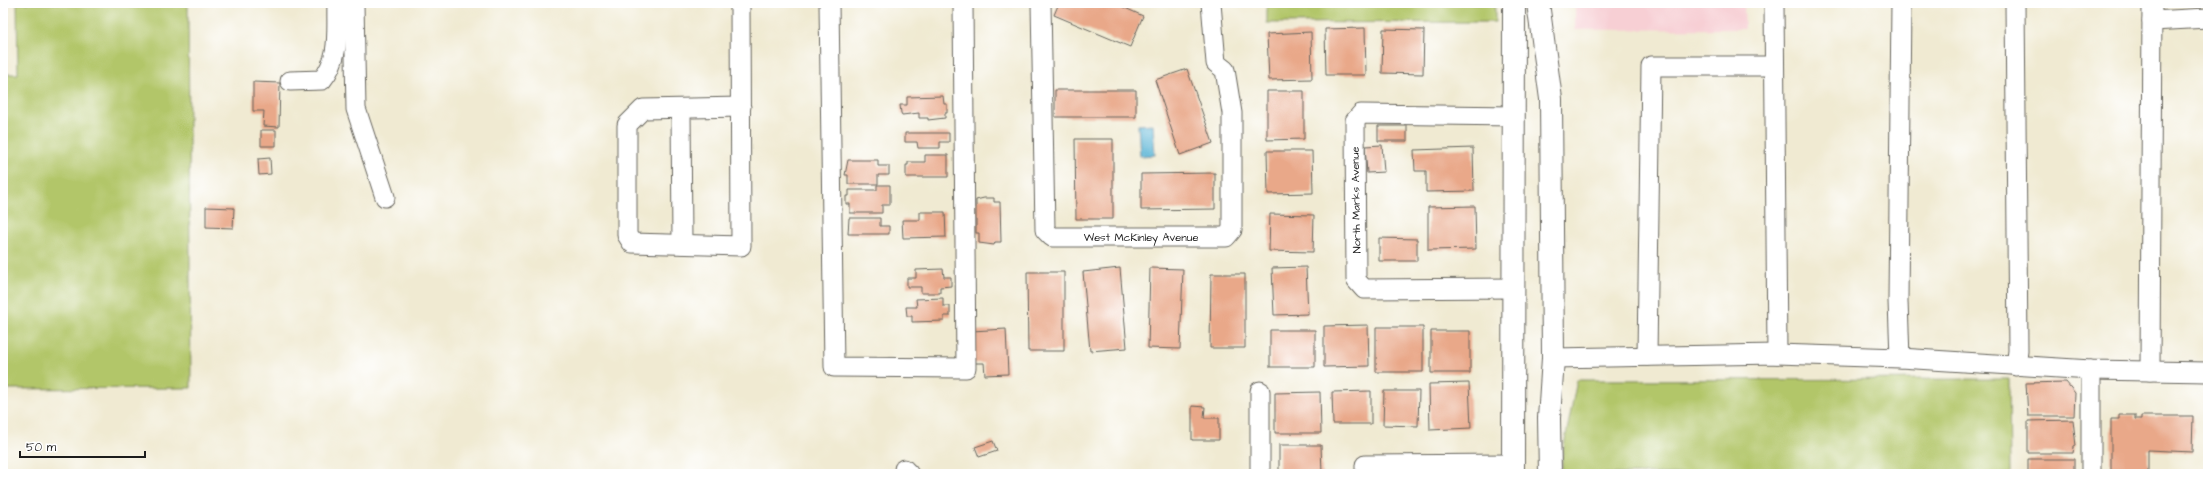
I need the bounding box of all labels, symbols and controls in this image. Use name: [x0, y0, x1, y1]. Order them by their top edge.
street label: North Marks Avenue: [1348, 147, 1364, 253]
street label: West McKinley Avenue: [1084, 230, 1198, 246]
scale bar: [20, 433, 145, 459]
text: 50 m: [26, 439, 57, 456]

